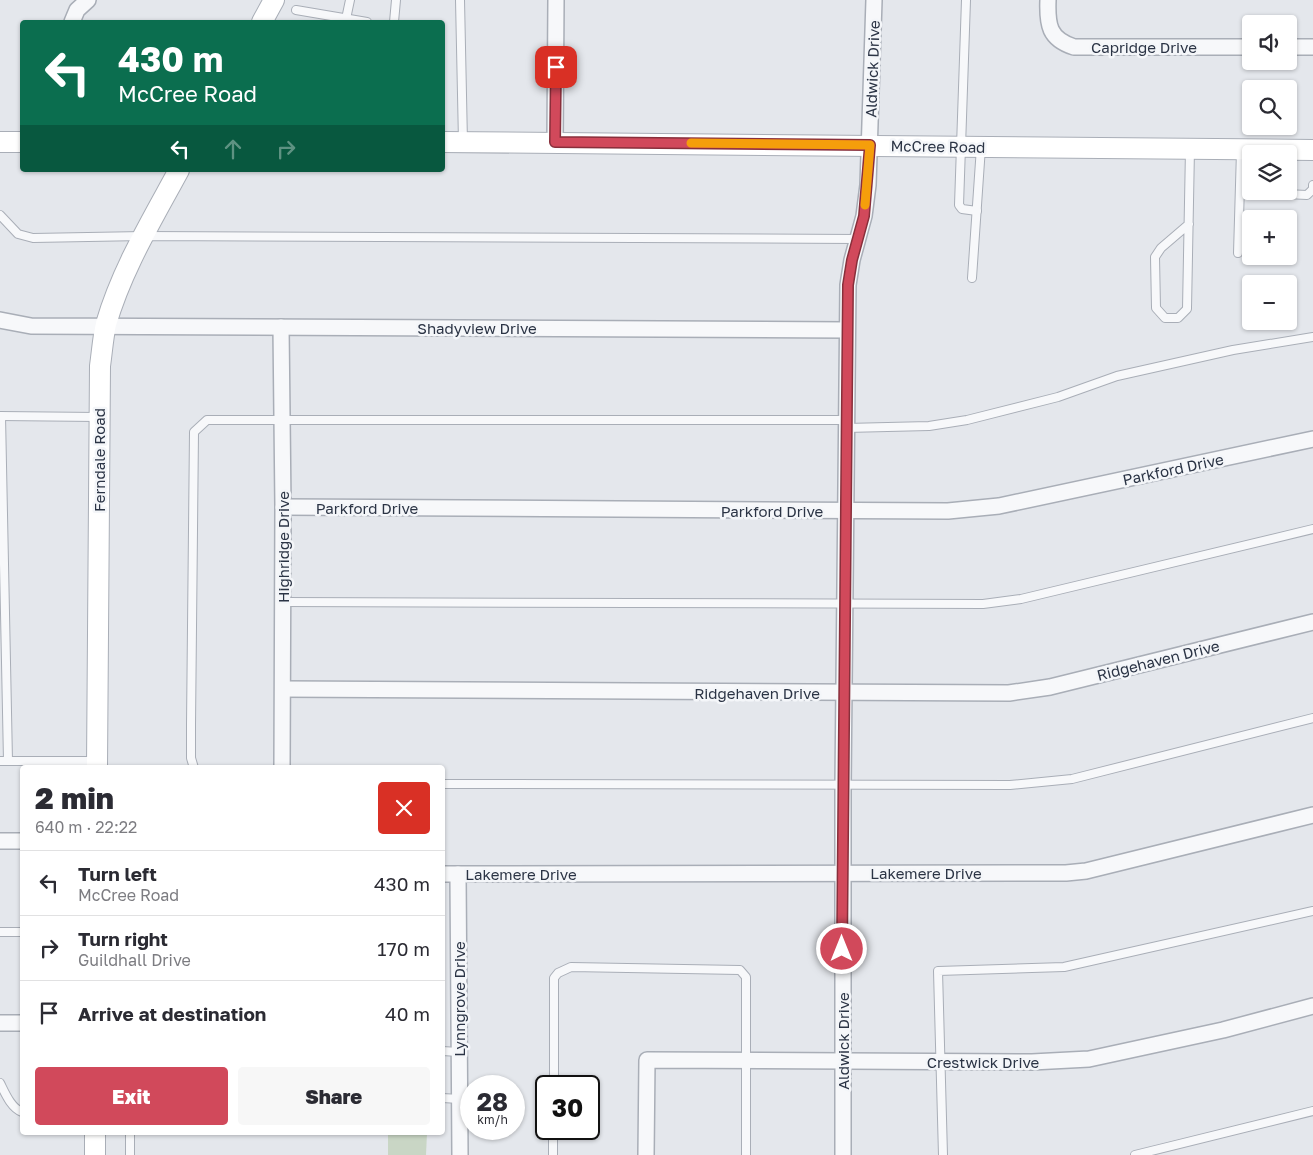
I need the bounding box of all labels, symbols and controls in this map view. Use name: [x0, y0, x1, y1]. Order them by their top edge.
map controls: [1242, 15, 1297, 330]
button: sound: [1242, 15, 1297, 70]
street label: Aldwick Drive: [861, 20, 883, 118]
text: 430 m: [118, 38, 223, 80]
street label: Capridge Drive: [1091, 38, 1197, 56]
icon: left: [35, 40, 100, 105]
pin: [535, 46, 577, 88]
icon: arrive: [542, 53, 570, 81]
text: McCree Road: [118, 80, 257, 107]
button: search: [1242, 80, 1297, 135]
icon: left: [166, 135, 194, 163]
icon: ahead: [219, 135, 247, 163]
icon: right: [272, 135, 300, 163]
street label: McCree Road: [890, 136, 986, 156]
button: layers: [1242, 145, 1297, 200]
button: +: [1242, 210, 1297, 265]
button: −: [1242, 275, 1297, 330]
street label: Shadyview Drive: [417, 319, 537, 337]
street label: Ferndale Road: [90, 408, 108, 512]
street label: Parkford Drive: [1121, 449, 1225, 488]
street label: Highridge Drive: [274, 491, 292, 603]
street label: Parkford Drive: [316, 499, 419, 517]
street label: Parkford Drive: [721, 502, 824, 520]
street label: Ridgehaven Drive: [1095, 636, 1221, 684]
street label: Ridgehaven Drive: [694, 684, 820, 702]
text: 2 min: [35, 780, 114, 816]
button: close: [378, 782, 430, 834]
text: 640 m · 22:22: [35, 817, 137, 837]
text: Turn left: [78, 862, 157, 885]
street label: Lakemere Drive: [870, 864, 982, 882]
street label: Lakemere Drive: [465, 865, 577, 883]
icon: left: [35, 869, 63, 897]
text: 430 m: [374, 872, 430, 895]
text: McCree Road: [78, 885, 179, 905]
position arrow: [815, 922, 867, 974]
text: Turn right: [78, 927, 168, 950]
icon: right: [35, 934, 63, 962]
text: 170 m: [377, 937, 430, 960]
street label: Lynngrove Drive: [450, 941, 468, 1057]
text: Guildhall Drive: [78, 950, 191, 970]
street label: Aldwick Drive: [834, 992, 852, 1090]
icon: arrive: [35, 999, 63, 1027]
text: Arrive at destination: [78, 1002, 266, 1025]
text: 40 m: [385, 1002, 430, 1025]
street label: Crestwick Drive: [927, 1053, 1040, 1071]
button: Exit: [35, 1067, 228, 1125]
button: Share: [238, 1067, 430, 1125]
speed limit sign: 30: [535, 1075, 600, 1140]
text: 28: [477, 1086, 508, 1117]
text: km/h: [477, 1112, 508, 1127]

